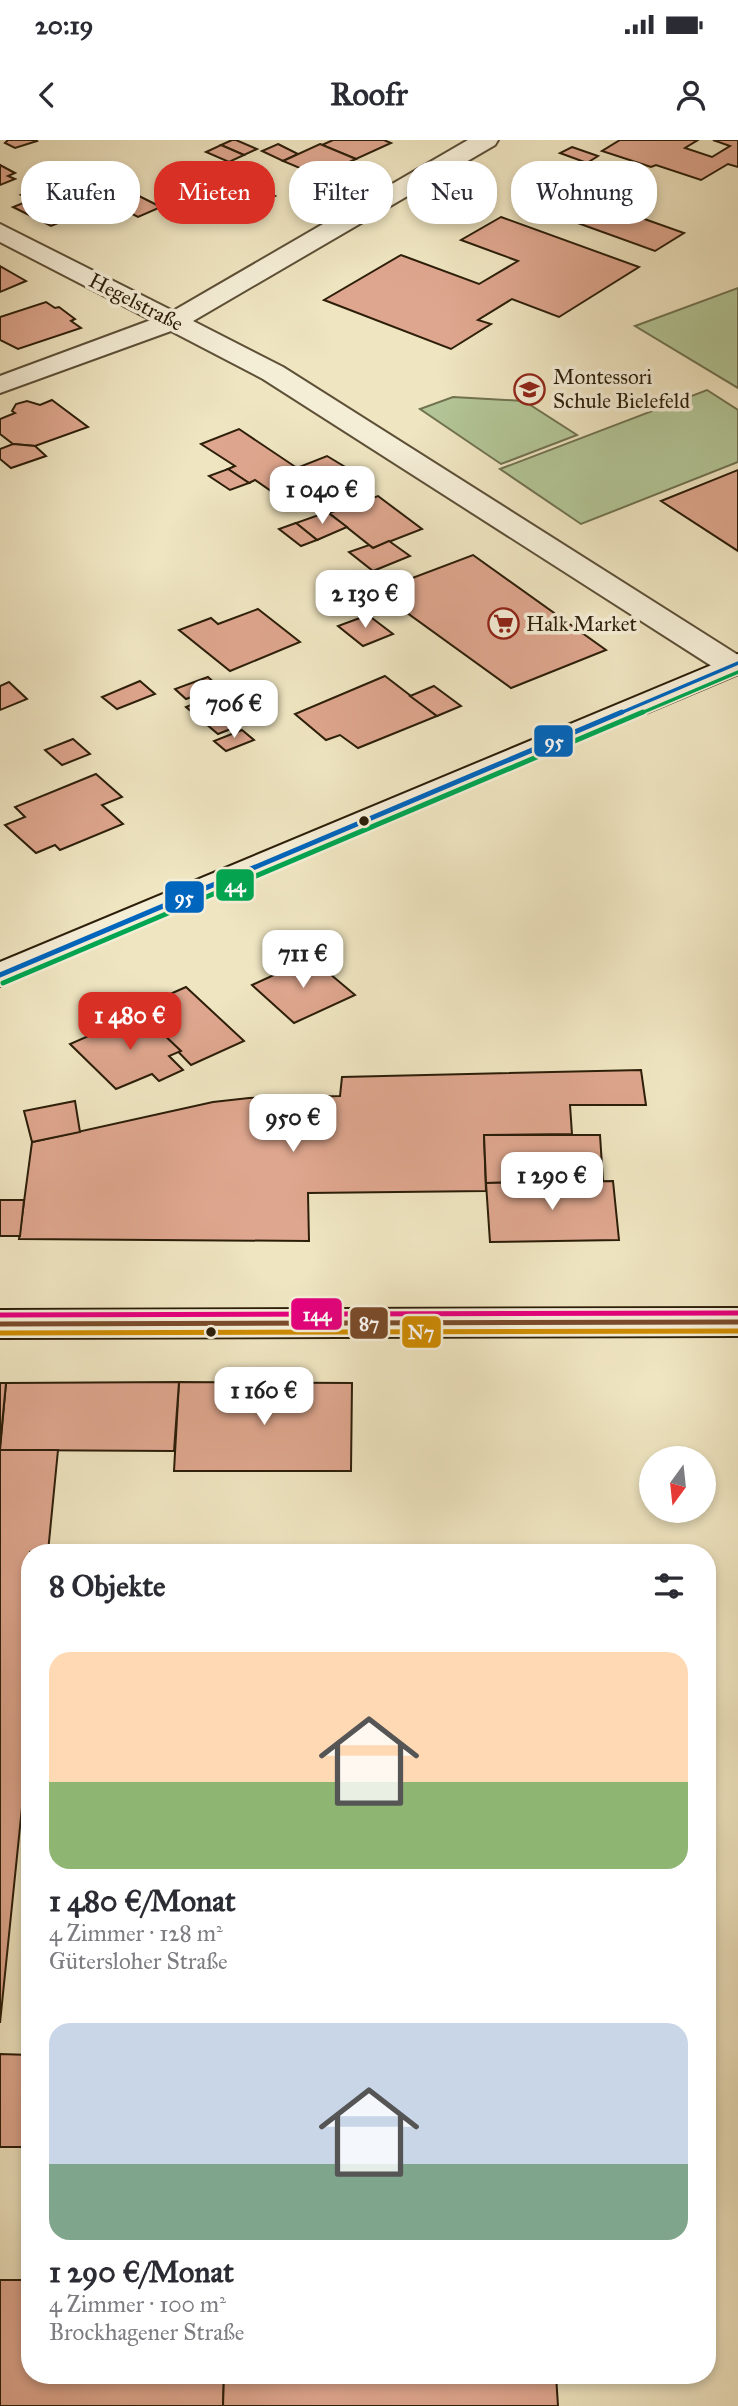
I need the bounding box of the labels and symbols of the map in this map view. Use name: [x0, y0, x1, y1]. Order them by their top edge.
street label: Hegelstraße: [84, 267, 188, 337]
place label: Montessori Schule Bielefeld: [553, 364, 690, 414]
school or university icon: Montessori Schule Bielefeld: [513, 372, 547, 406]
pin: 1 040 €: [257, 466, 387, 526]
pin: 2 130 €: [300, 570, 430, 630]
supermarket icon: Halk Market: [486, 607, 520, 641]
place label: Halk Market: [526, 611, 638, 637]
pin: 706 €: [185, 680, 283, 740]
line badge: 95: [533, 724, 574, 758]
text: 95: [544, 730, 564, 754]
unlabelled marker: [357, 814, 371, 828]
line badge: 44: [215, 868, 255, 902]
text: 44: [224, 874, 247, 898]
line badge: 95: [164, 880, 205, 914]
text: 95: [174, 886, 194, 910]
pin: 711 €: [254, 930, 352, 990]
pin: 1 480 €: [65, 992, 195, 1052]
pin: 950 €: [244, 1094, 342, 1154]
pin: 1 290 €: [487, 1152, 617, 1212]
line badge: 144: [290, 1297, 343, 1331]
text: 144: [303, 1303, 333, 1327]
line badge: 87: [349, 1306, 389, 1340]
text: 87: [359, 1312, 379, 1335]
line badge: N7: [401, 1315, 442, 1349]
text: N7: [408, 1321, 434, 1344]
unlabelled marker: [204, 1325, 218, 1339]
pin: 1 160 €: [199, 1368, 329, 1427]
north arrow: [639, 1446, 716, 1522]

